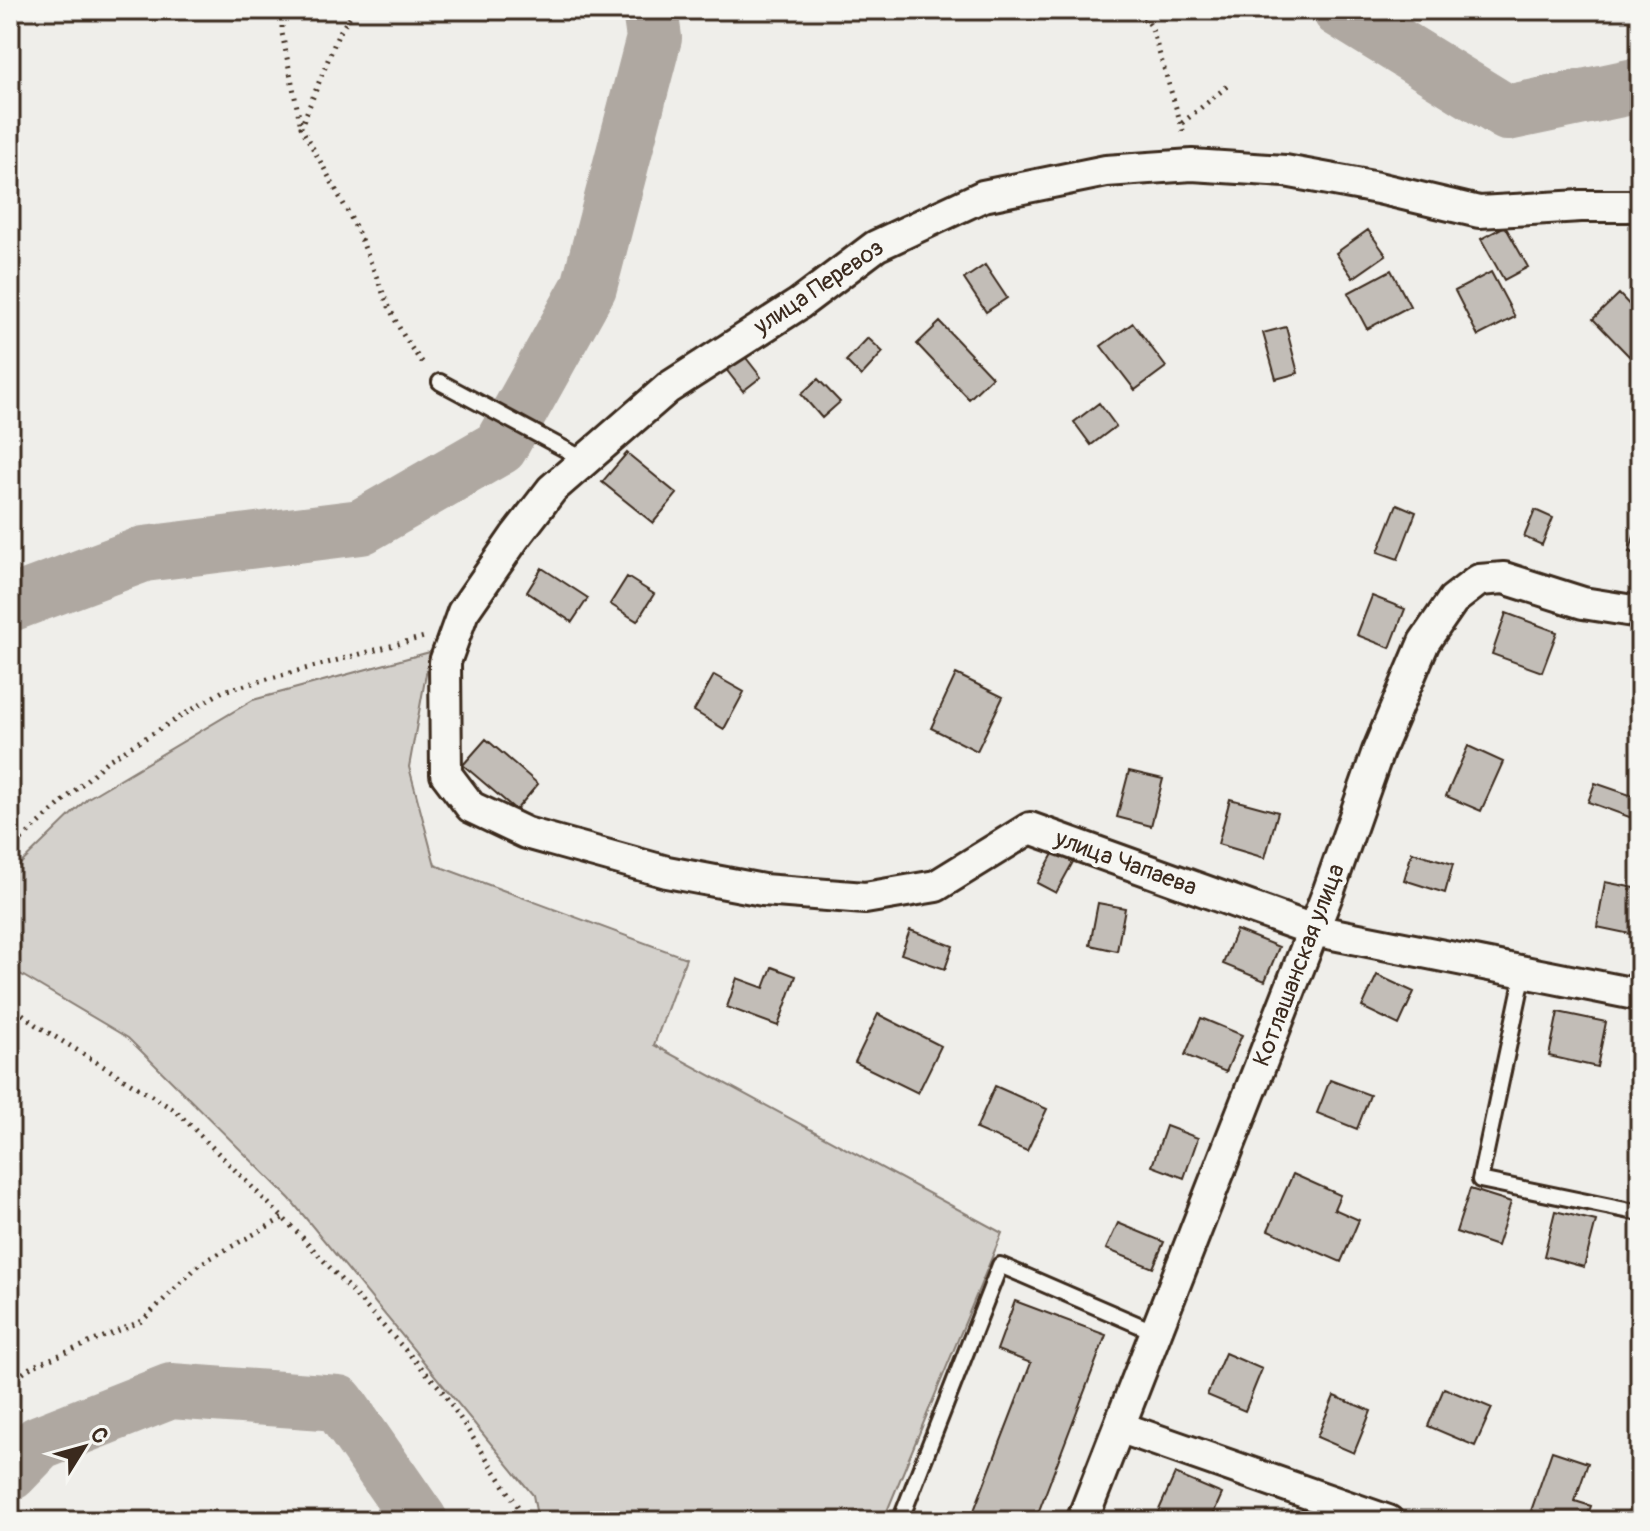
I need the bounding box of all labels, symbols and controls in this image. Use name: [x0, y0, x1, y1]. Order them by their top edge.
street label: улица Перевоз: [748, 233, 890, 342]
street label: улица Чапаева: [1050, 824, 1201, 902]
street label: Котлашанская улица: [1247, 860, 1351, 1070]
north arrow: [44, 1407, 124, 1487]
text: С: [84, 1422, 115, 1450]

